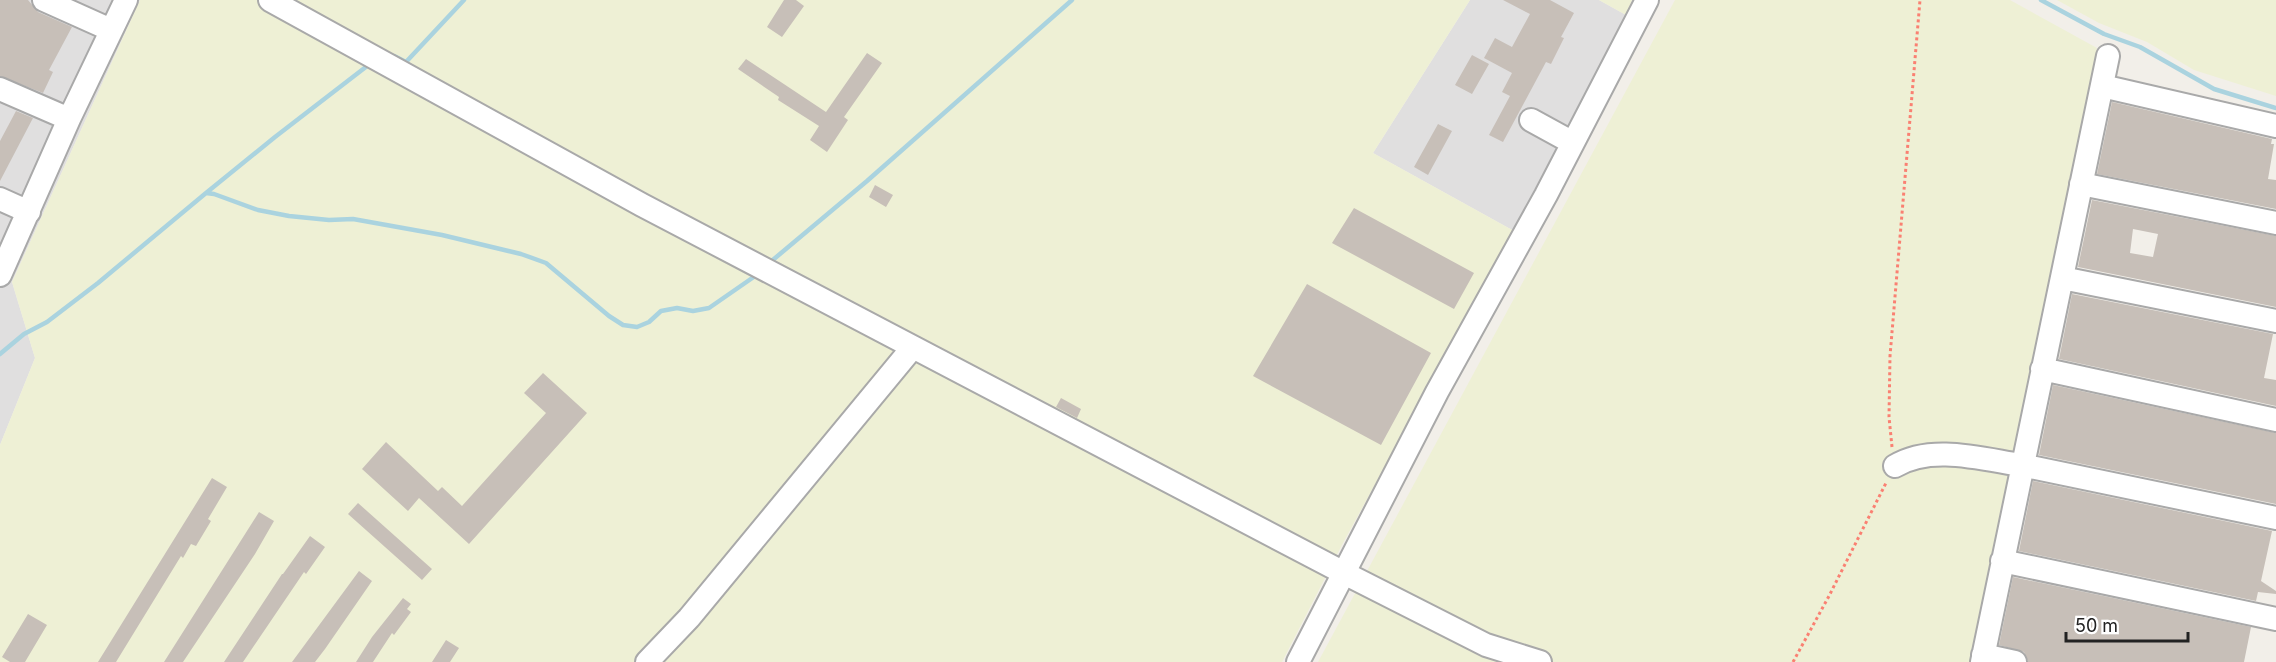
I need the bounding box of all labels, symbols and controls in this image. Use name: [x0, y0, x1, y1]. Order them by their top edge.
scale bar: [2066, 605, 2188, 643]
text: 50 m: [2075, 615, 2118, 636]

